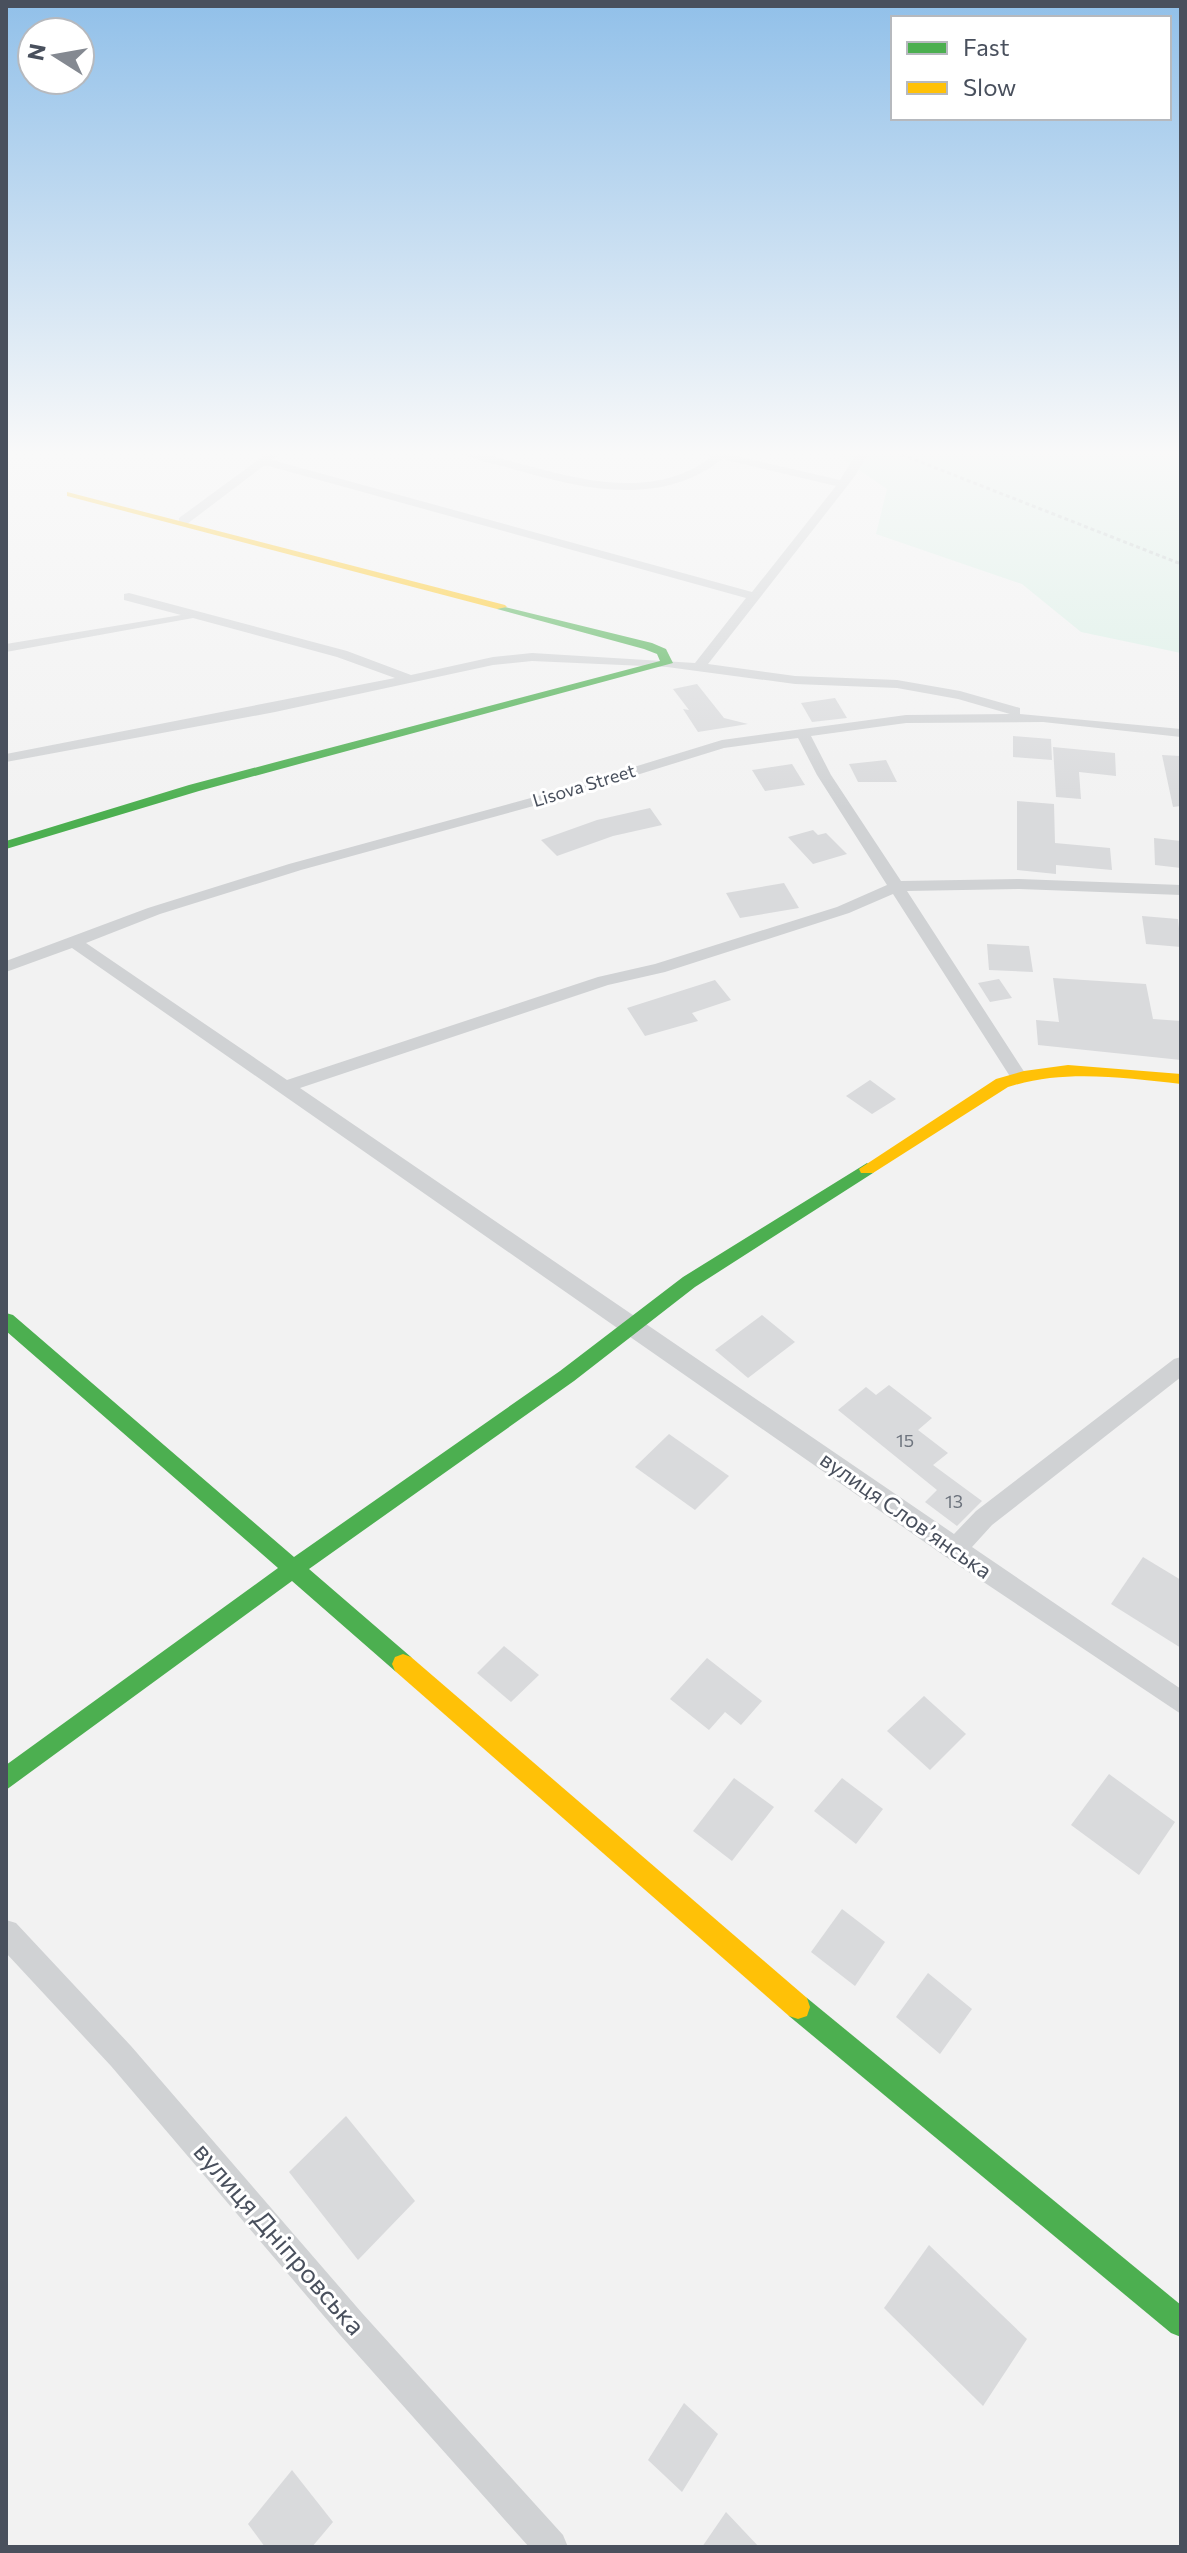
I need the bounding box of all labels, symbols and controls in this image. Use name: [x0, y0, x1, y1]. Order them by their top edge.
north arrow: [16, 16, 96, 96]
legend: [891, 16, 1171, 120]
text: Fast: [963, 32, 1010, 61]
text: N: [21, 41, 51, 63]
text: Slow: [963, 72, 1016, 101]
street label: Lisova Street: [530, 759, 638, 811]
house number: 15: [896, 1429, 914, 1451]
street label: вулиця Словʼянська: [815, 1445, 997, 1584]
house number: 13: [945, 1490, 963, 1512]
street label: вулиця Дніпровська: [188, 2135, 372, 2341]

